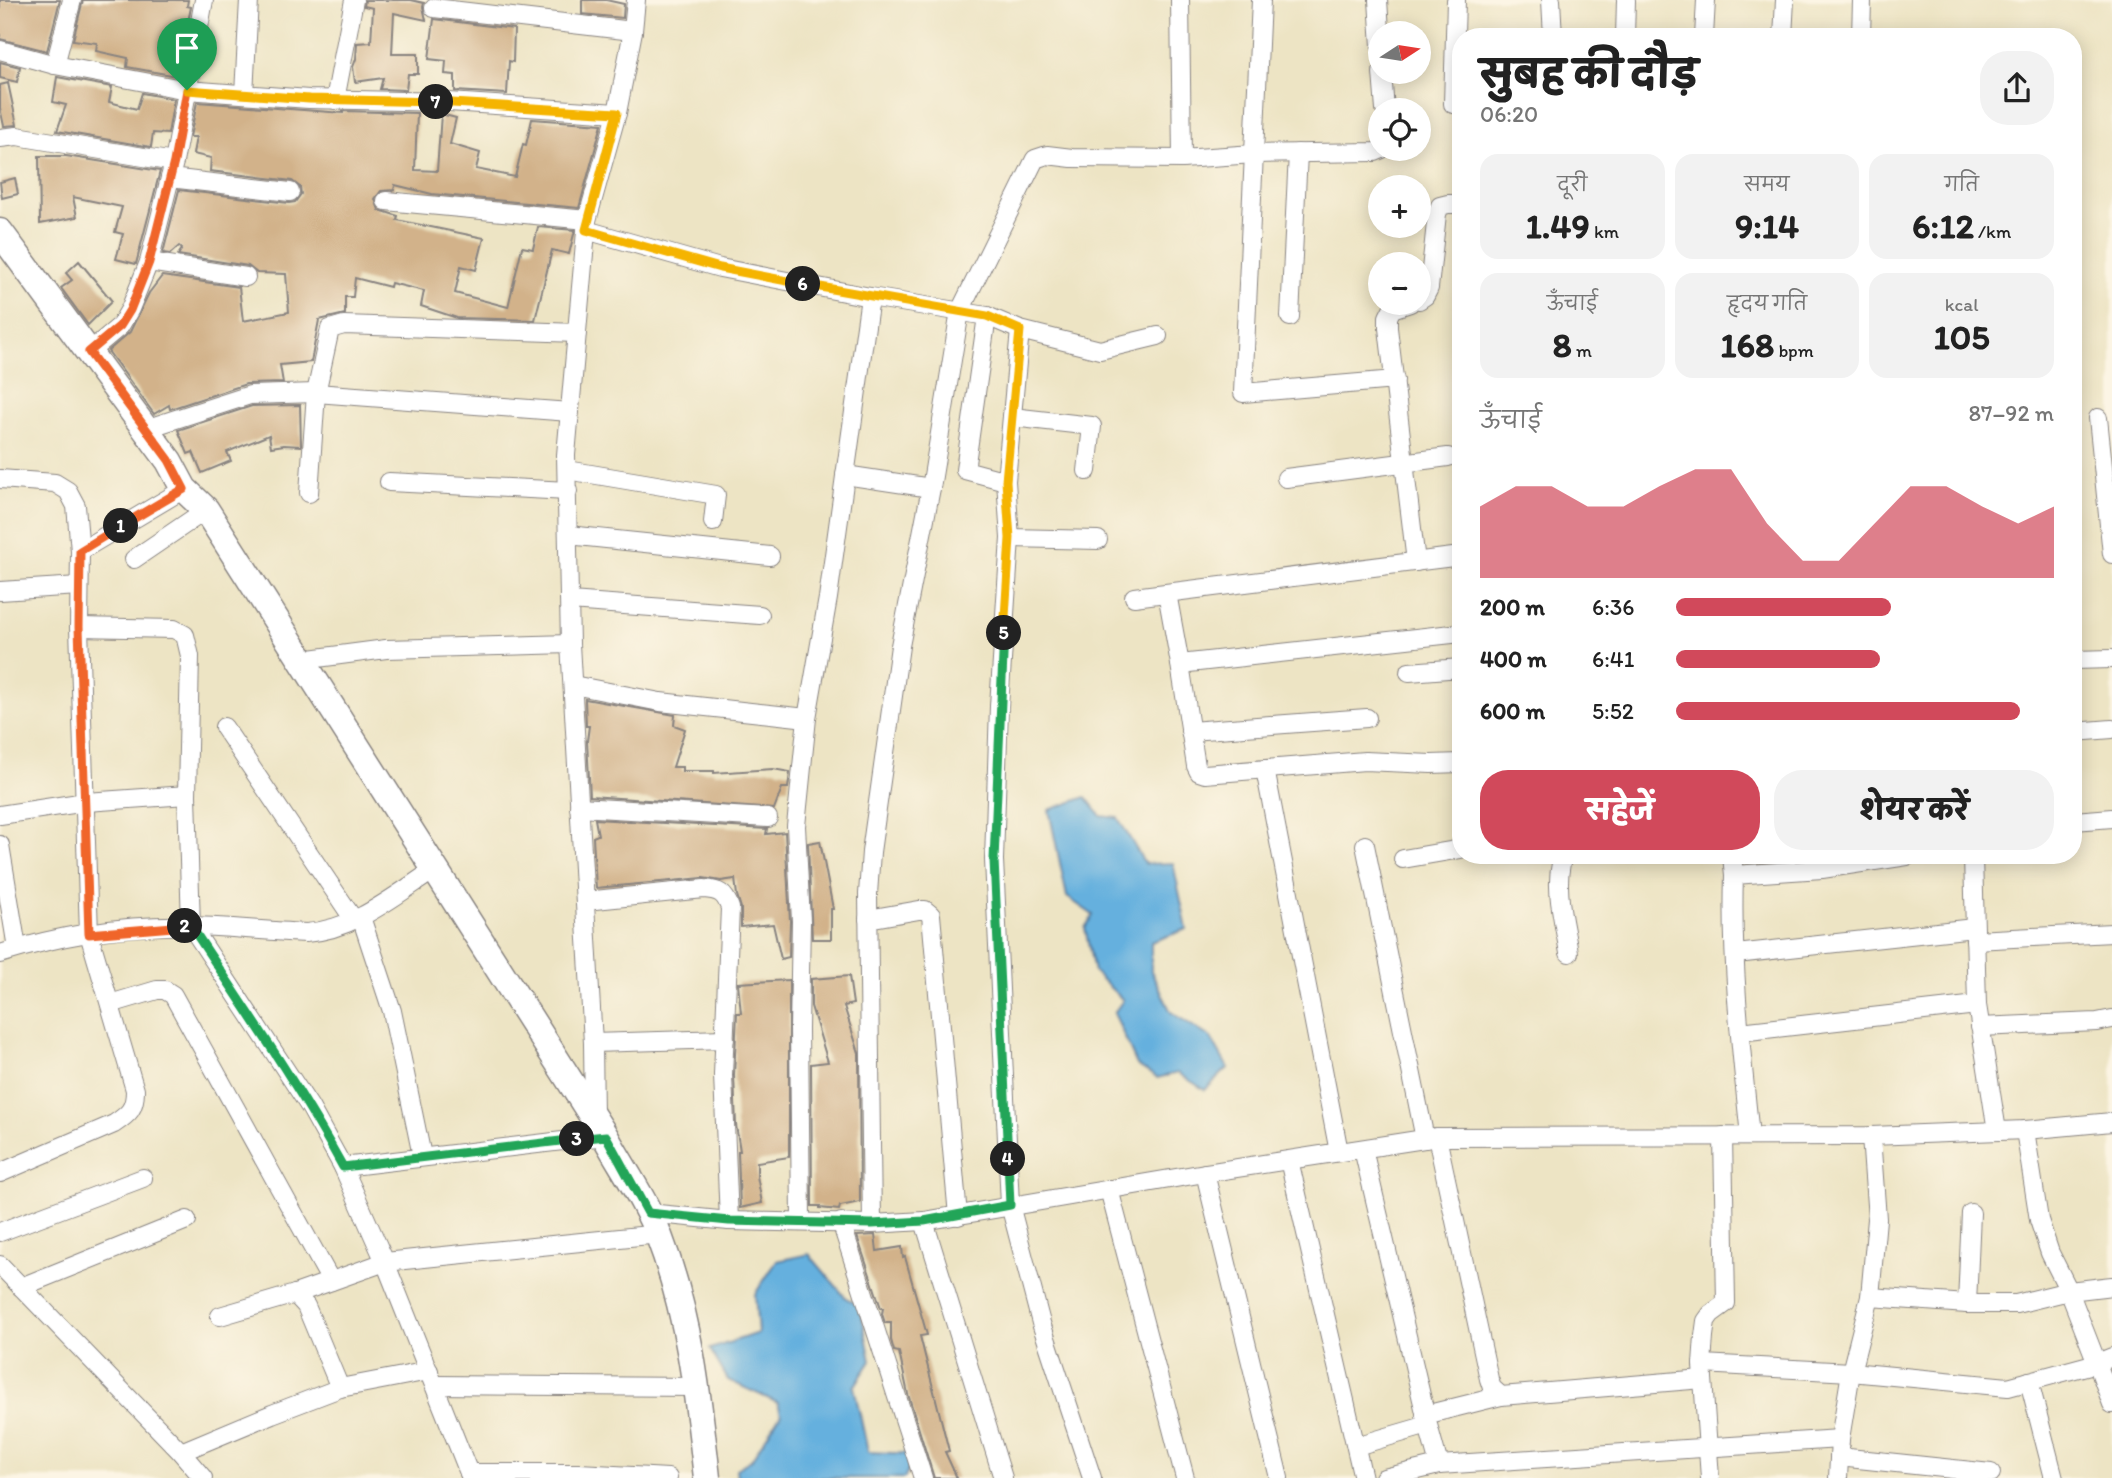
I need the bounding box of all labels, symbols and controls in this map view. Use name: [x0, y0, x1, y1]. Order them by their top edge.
pin: [157, 18, 217, 90]
north arrow: [1368, 21, 1432, 84]
map controls: [1368, 21, 1431, 315]
icon: arrive: [168, 29, 206, 67]
text: सुबह की दौड़: [1480, 51, 1698, 97]
button: share: [1980, 51, 2054, 125]
pin: 7: [418, 84, 453, 119]
text: 7: [431, 90, 440, 113]
button: locate: [1368, 98, 1431, 161]
text: 06:20: [1480, 100, 1538, 128]
text: दूरी: [1557, 173, 1587, 196]
text: समय: [1744, 173, 1790, 196]
text: गति: [1944, 173, 1979, 196]
button: +: [1368, 175, 1431, 238]
text: 1.49: [1526, 205, 1590, 247]
text: 9:14: [1735, 205, 1799, 247]
text: 6:12: [1912, 205, 1974, 247]
text: km: [1590, 220, 1619, 243]
text: /km: [1974, 220, 2011, 243]
button: −: [1368, 252, 1431, 315]
pin: 6: [786, 266, 820, 302]
text: 6: [797, 272, 808, 295]
text: ऊँचाई: [1547, 292, 1598, 315]
text: हृदय गति: [1727, 292, 1807, 315]
text: kcal: [1945, 293, 1979, 316]
text: 105: [1934, 316, 1990, 358]
text: 8: [1553, 324, 1572, 366]
text: 168: [1720, 324, 1774, 366]
text: m: [1572, 339, 1592, 362]
text: bpm: [1774, 339, 1814, 362]
text: 87–92 m: [1969, 399, 2054, 427]
text: ऊँचाई: [1480, 406, 1542, 434]
pin: 1: [104, 508, 138, 544]
text: 1: [116, 514, 125, 537]
text: 200 m: [1480, 593, 1545, 621]
text: 6:36: [1592, 593, 1635, 621]
pin: 5: [986, 616, 1021, 650]
text: 5: [999, 621, 1008, 644]
text: 400 m: [1480, 645, 1547, 673]
text: 6:41: [1592, 645, 1634, 673]
text: 600 m: [1480, 697, 1545, 725]
text: 5:52: [1592, 697, 1634, 725]
button: सहेजें: [1480, 770, 1760, 850]
button: शेयर करें: [1774, 770, 2054, 850]
pin: 2: [168, 908, 202, 944]
text: 2: [180, 914, 190, 937]
pin: 3: [560, 1122, 594, 1156]
text: 3: [571, 1127, 582, 1150]
pin: 4: [990, 1142, 1026, 1176]
text: 4: [1002, 1147, 1013, 1170]

